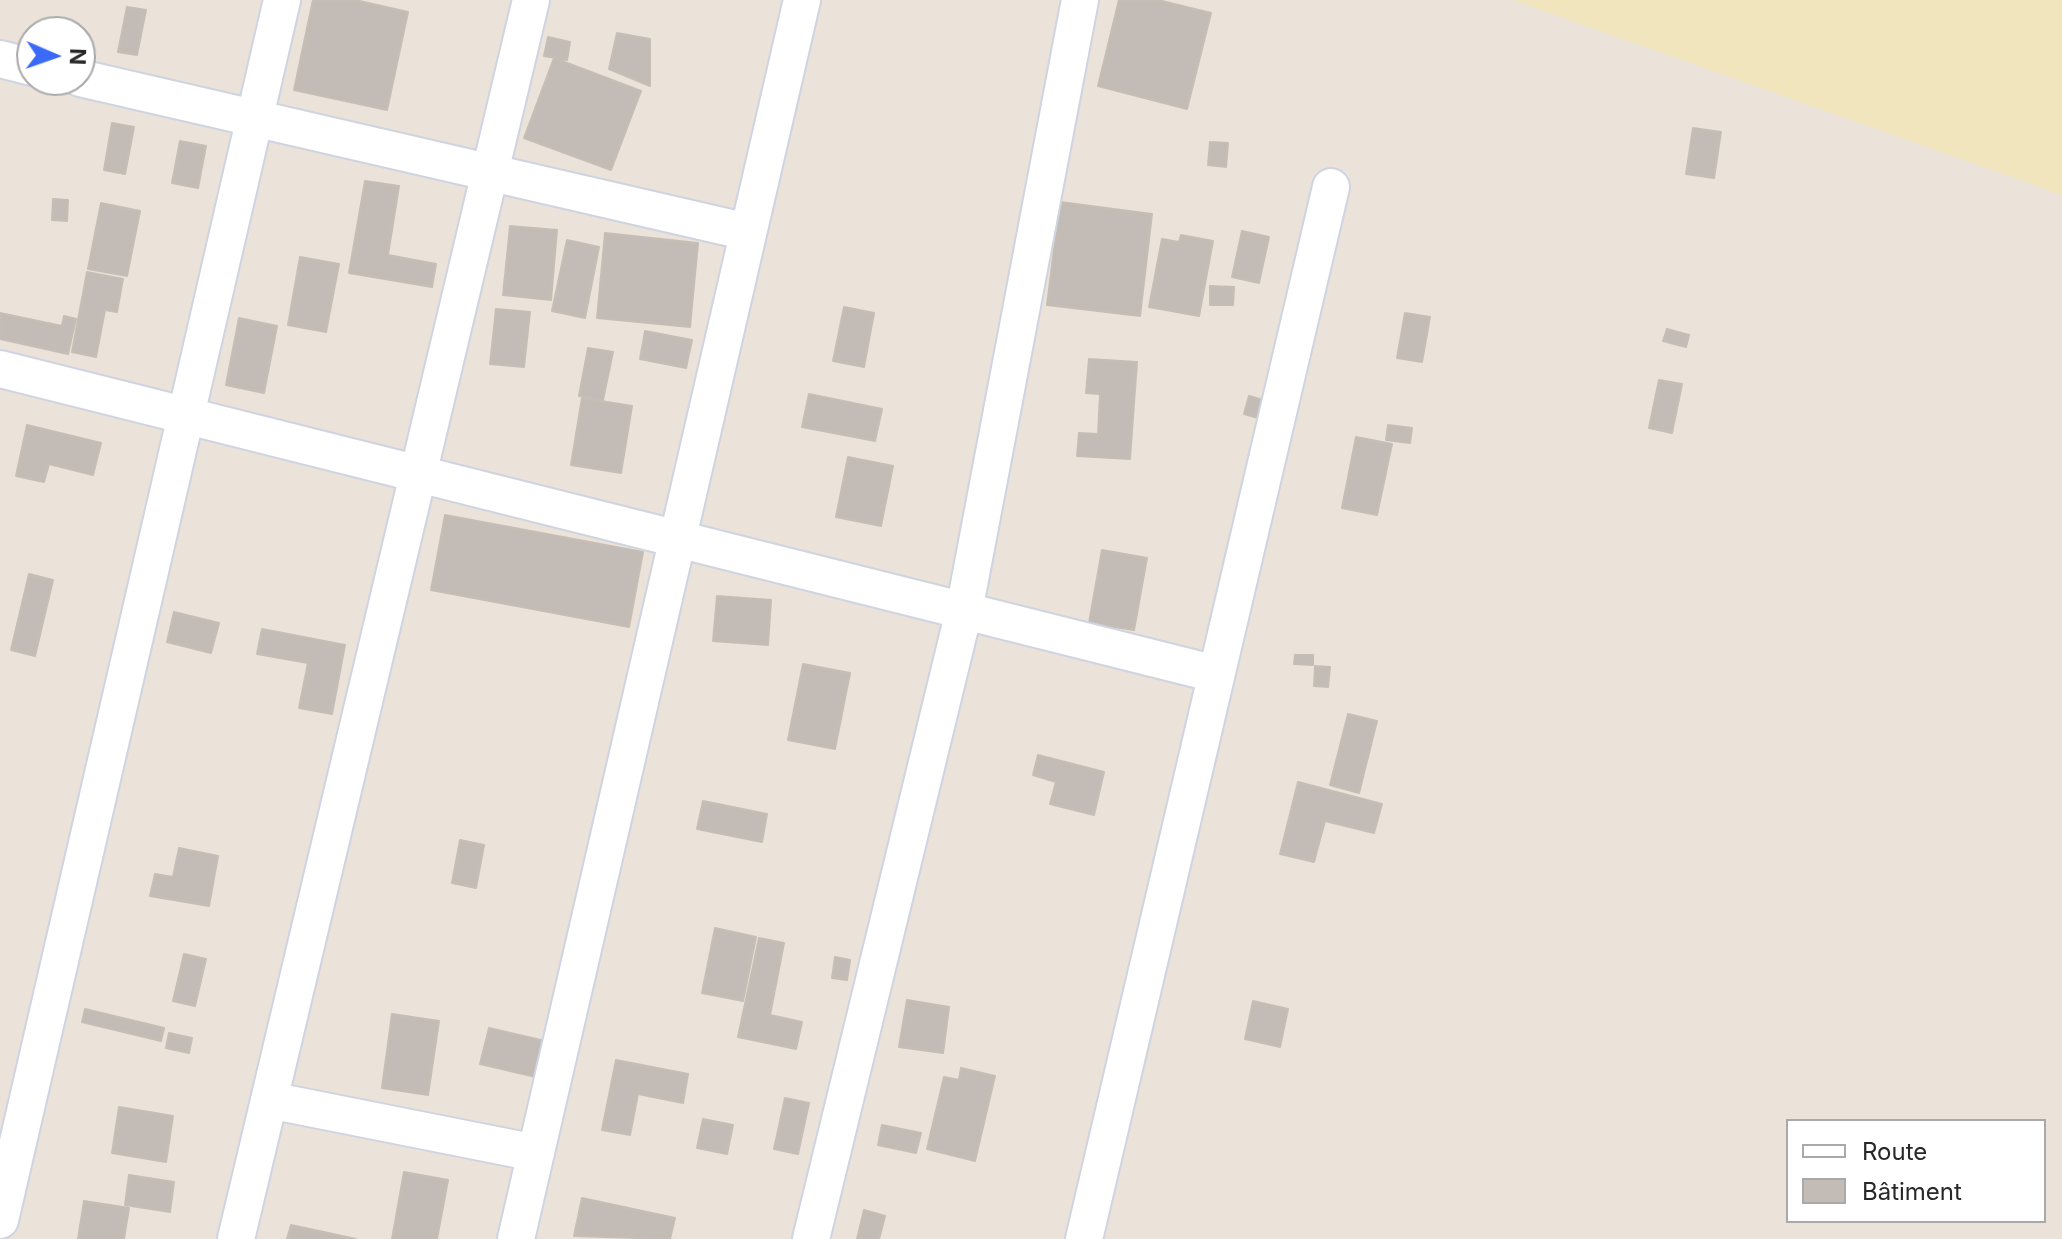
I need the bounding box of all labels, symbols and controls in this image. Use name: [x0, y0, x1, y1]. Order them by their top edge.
north arrow: [16, 16, 96, 96]
text: N: [65, 48, 91, 66]
legend: [1786, 1119, 2046, 1223]
text: Route: [1862, 1137, 1927, 1166]
text: Bâtiment: [1862, 1177, 1962, 1206]

